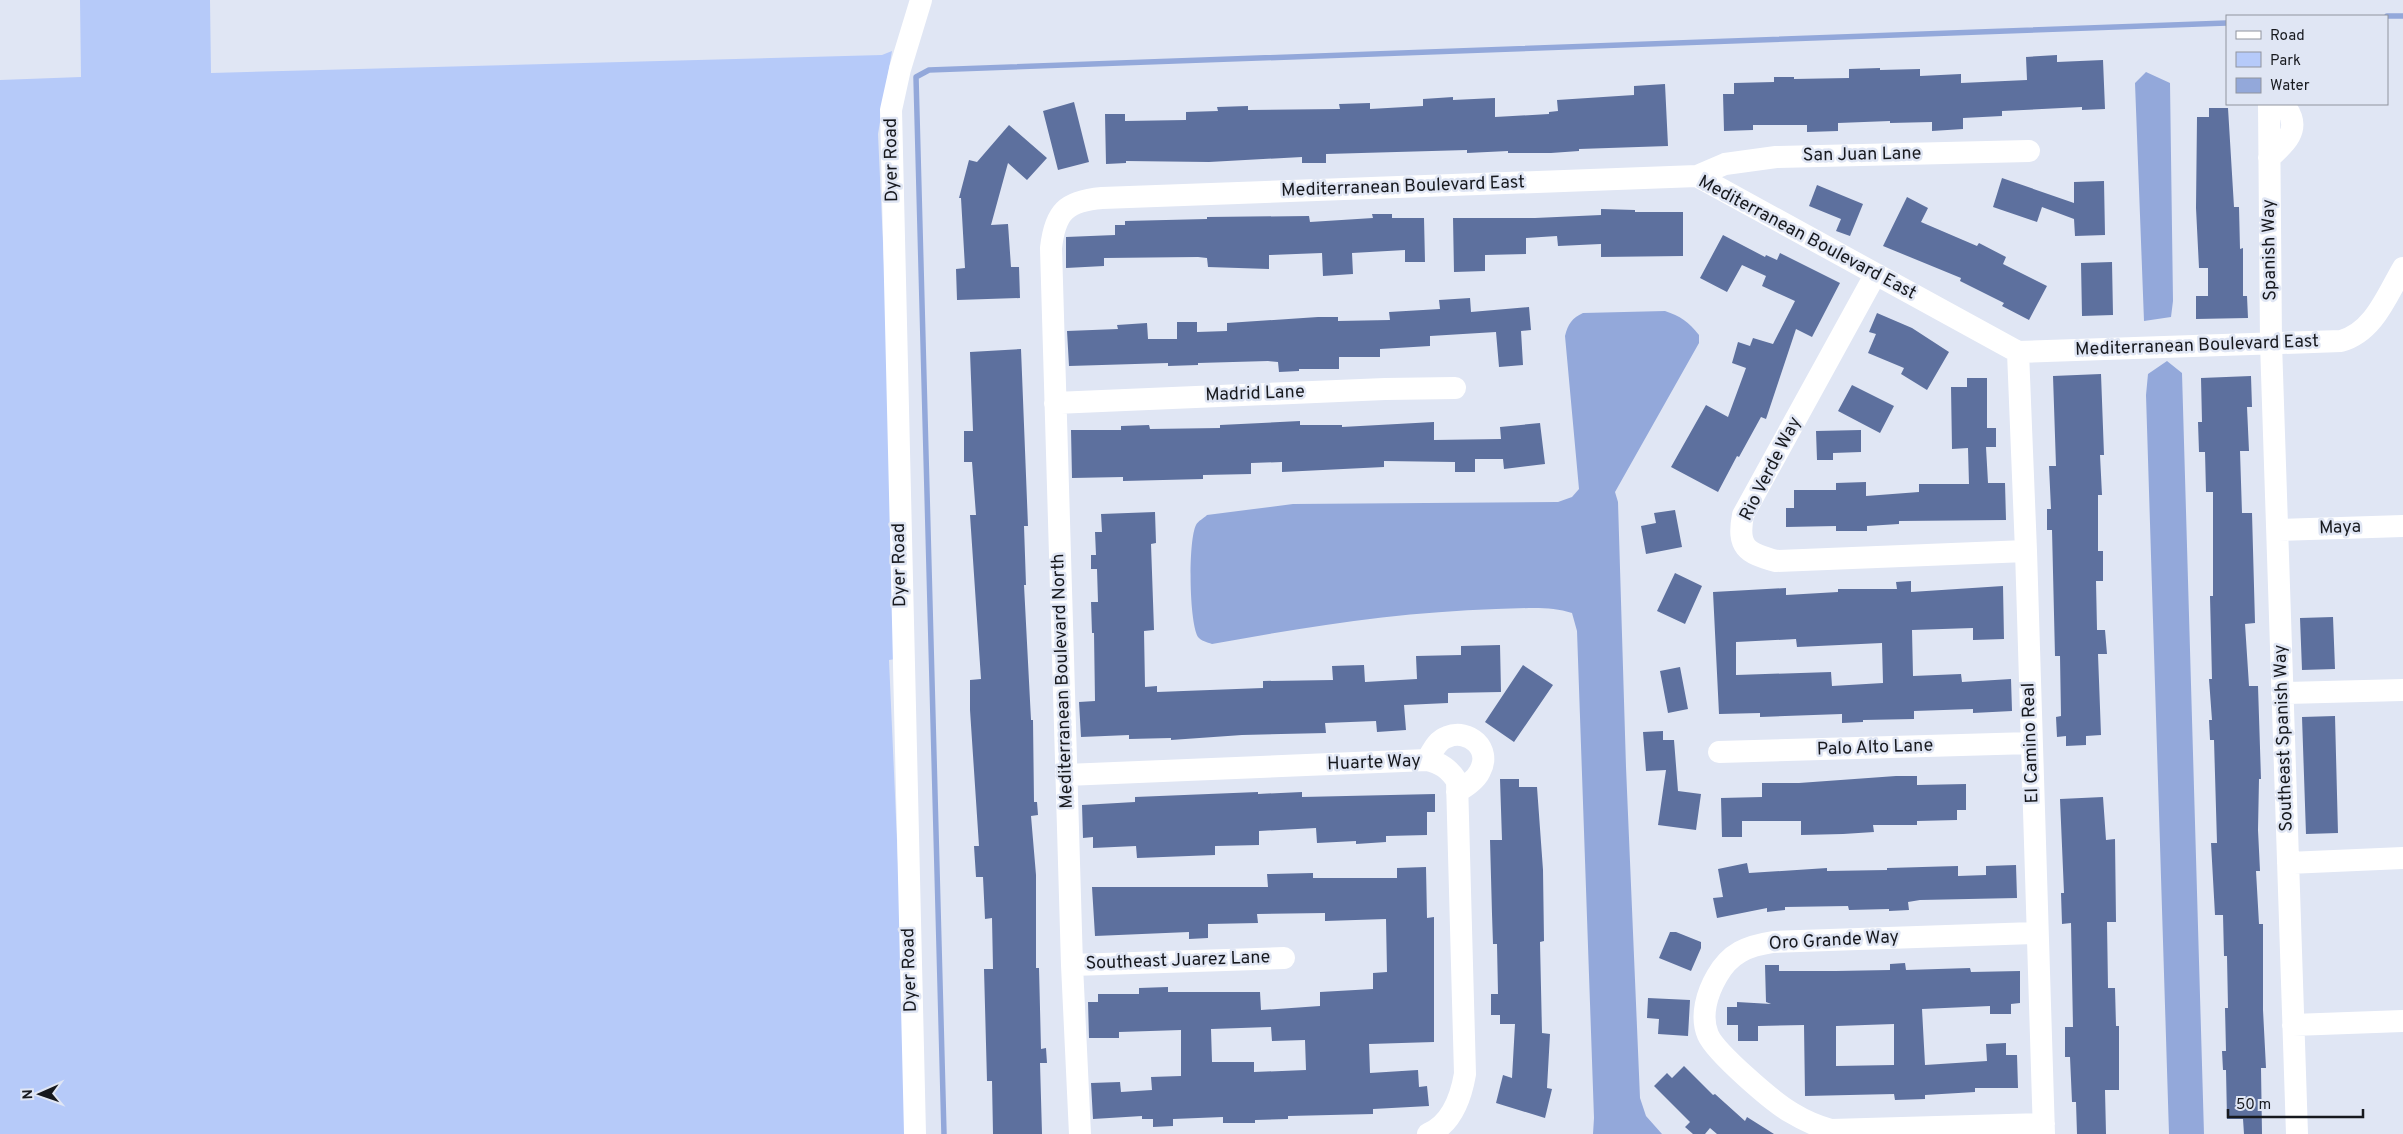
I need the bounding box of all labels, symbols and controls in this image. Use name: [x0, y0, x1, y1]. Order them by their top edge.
legend: [2226, 15, 2388, 105]
text: Road: [2270, 27, 2305, 46]
text: Park: [2270, 52, 2301, 71]
text: Water: [2270, 77, 2310, 96]
street label: Dyer Road: [880, 118, 904, 202]
street label: San Juan Lane: [1802, 142, 1922, 168]
street label: Mediterranean Boulevard East: [1281, 171, 1525, 203]
street label: Mediterranean Boulevard East: [1694, 171, 1920, 305]
street label: Spanish Way: [2258, 199, 2282, 301]
street label: Mediterranean Boulevard East: [2075, 330, 2319, 362]
street label: Madrid Lane: [1205, 381, 1305, 407]
street label: Rio Verde Way: [1735, 413, 1807, 525]
street label: Maya: [2319, 516, 2361, 540]
street label: Dyer Road: [888, 523, 912, 607]
street label: Mediterranean Boulevard North: [1047, 553, 1079, 809]
street label: Southeast Spanish Way: [2269, 644, 2299, 832]
street label: El Camino Real: [2017, 682, 2045, 804]
street label: Palo Alto Lane: [1816, 734, 1934, 762]
street label: Huarte Way: [1327, 750, 1421, 776]
street label: Oro Grande Way: [1768, 926, 1900, 956]
street label: Dyer Road: [897, 927, 923, 1013]
street label: Southeast Juarez Lane: [1085, 946, 1271, 976]
north arrow: [15, 1069, 65, 1119]
scale bar: [2228, 1086, 2363, 1118]
text: N: [20, 1089, 37, 1100]
text: 50 m: [2236, 1096, 2271, 1115]

